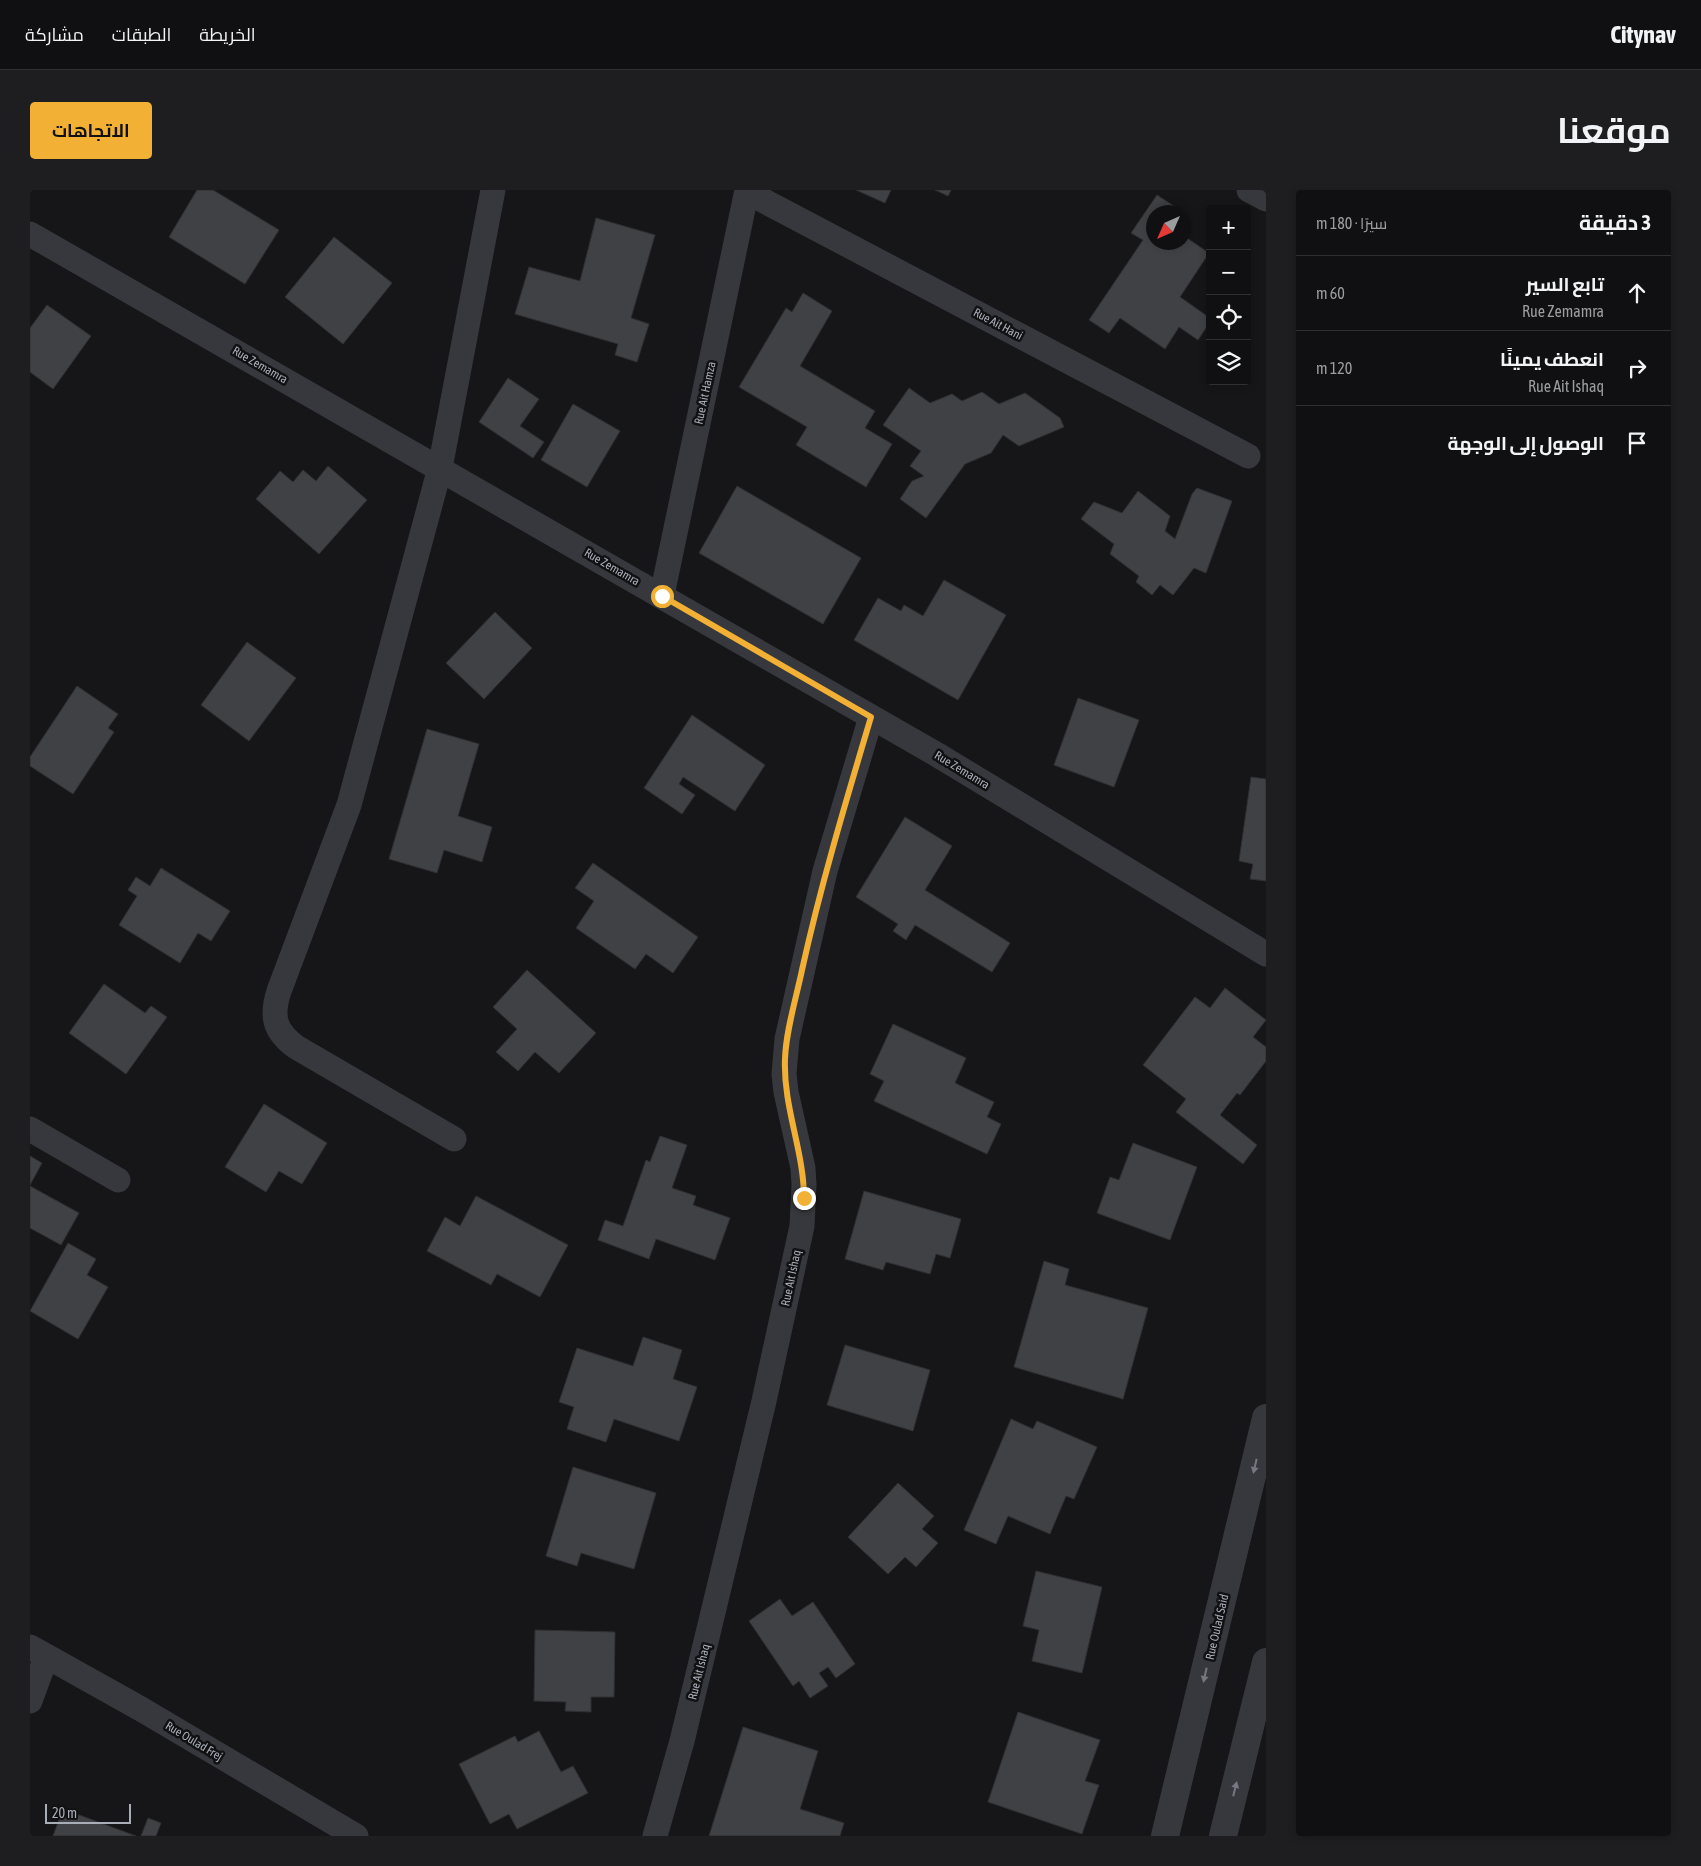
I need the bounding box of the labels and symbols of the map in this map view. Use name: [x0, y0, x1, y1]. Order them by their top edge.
north arrow: [1146, 205, 1191, 250]
street label: Rue Ait Hani: [971, 305, 1025, 343]
street label: Rue Zemamra: [230, 344, 290, 386]
street label: Rue Ait Hamza: [692, 360, 718, 426]
street label: Rue Zemamra: [582, 546, 642, 588]
route start: [651, 585, 674, 608]
street label: Rue Zemamra: [932, 748, 992, 792]
route end: [793, 1187, 816, 1210]
street label: Rue Ait Ishaq: [778, 1249, 804, 1307]
one-way arrow: [1251, 1458, 1259, 1473]
street label: Rue Oulad Said: [1203, 1593, 1231, 1661]
street label: Rue Ait Ishaq: [685, 1643, 713, 1701]
one-way arrow: [1201, 1667, 1209, 1682]
street label: Rue Oulad Frej: [163, 1718, 225, 1764]
one-way arrow: [1231, 1781, 1239, 1796]
scale bar: [45, 1801, 131, 1824]

